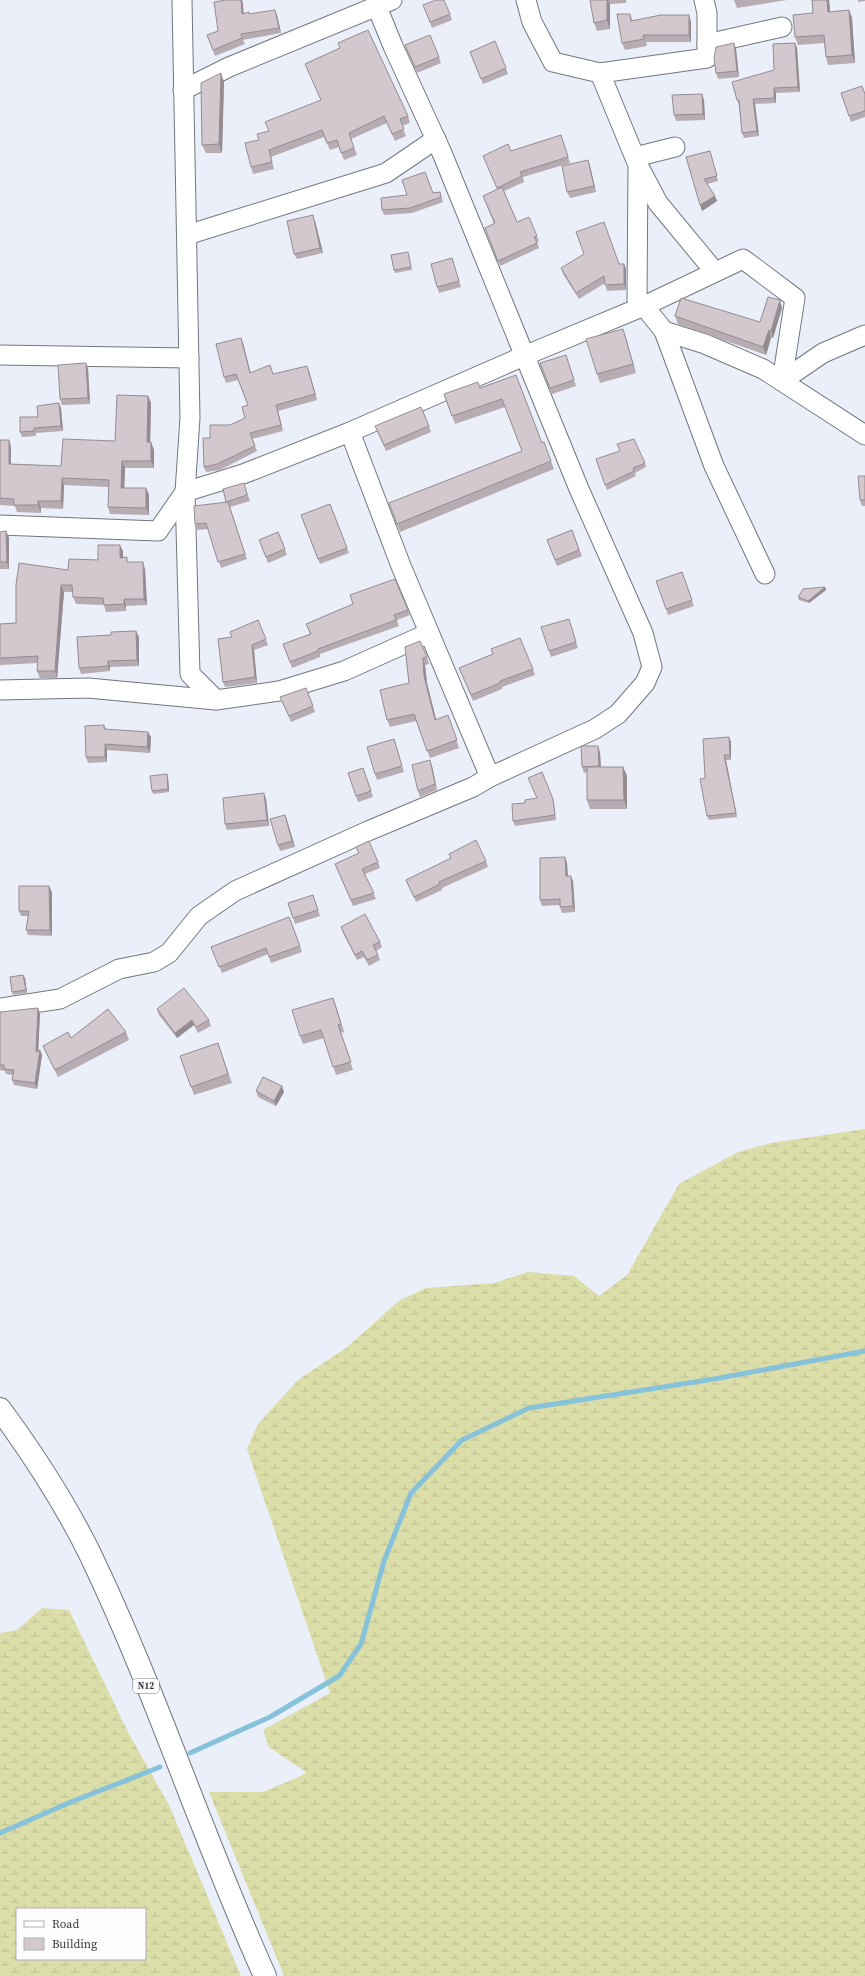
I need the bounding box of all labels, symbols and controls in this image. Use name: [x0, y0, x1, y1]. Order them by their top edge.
road number: N12: [133, 1679, 159, 1693]
legend: [16, 1908, 146, 1960]
text: Road: [52, 1916, 79, 1932]
text: Building: [52, 1936, 97, 1952]

